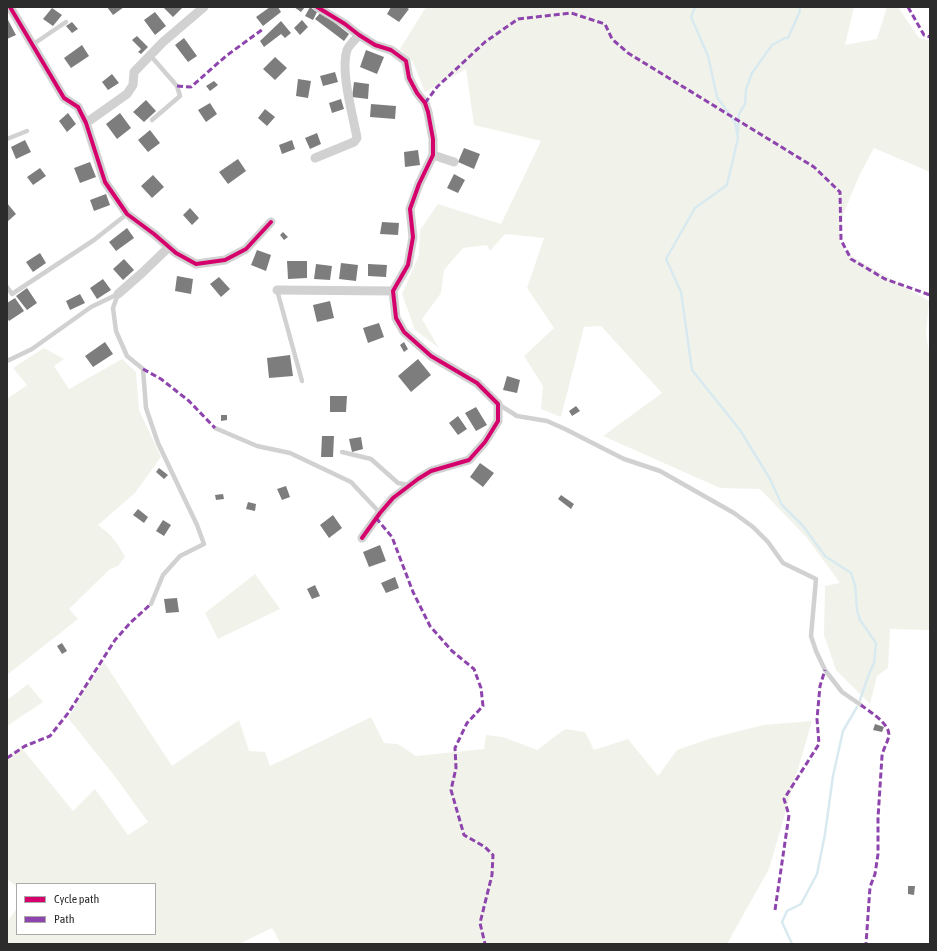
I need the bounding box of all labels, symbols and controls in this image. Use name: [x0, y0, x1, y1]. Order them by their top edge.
legend: [16, 883, 156, 935]
text: Cycle path: [54, 892, 99, 906]
text: Path: [54, 912, 75, 926]

